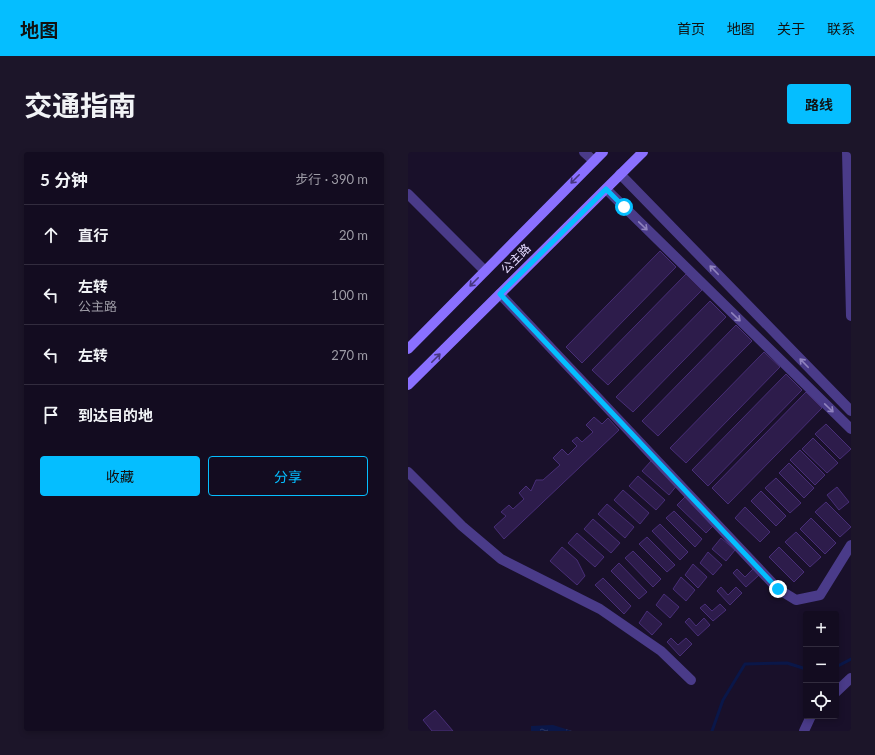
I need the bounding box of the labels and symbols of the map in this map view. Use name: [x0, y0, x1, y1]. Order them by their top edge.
one-way arrow: [570, 175, 580, 184]
route start: [615, 198, 633, 216]
one-way arrow: [638, 221, 648, 231]
street label: 公主路: [498, 241, 534, 277]
one-way arrow: [709, 265, 718, 275]
one-way arrow: [469, 277, 479, 287]
one-way arrow: [731, 312, 741, 322]
one-way arrow: [431, 353, 441, 363]
one-way arrow: [799, 358, 809, 368]
one-way arrow: [824, 403, 834, 413]
route end: [769, 580, 787, 598]

